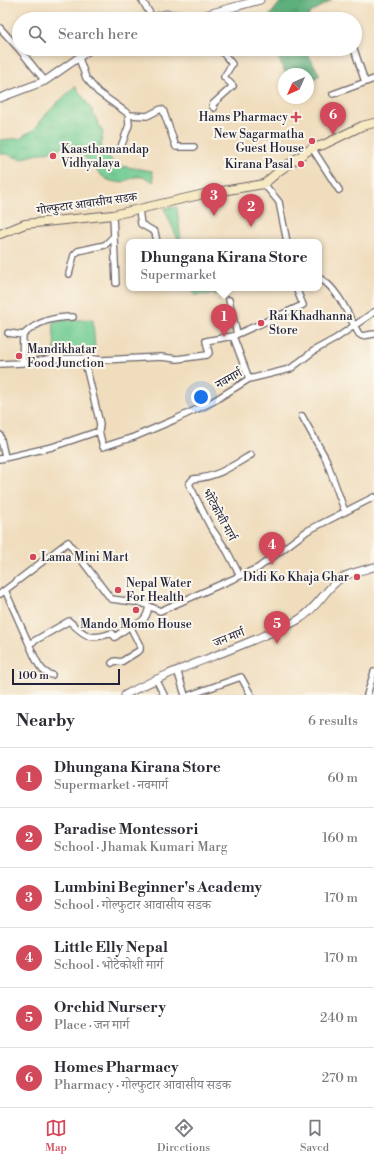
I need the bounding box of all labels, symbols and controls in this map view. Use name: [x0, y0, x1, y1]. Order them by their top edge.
search box: [12, 12, 362, 56]
icon: search: [26, 23, 48, 45]
text: Search here: [58, 25, 138, 44]
north arrow: [278, 68, 314, 104]
pin: 6: [320, 102, 346, 135]
place label: Hams Pharmacy: [199, 110, 288, 125]
marker: Hams Pharmacy: [291, 112, 301, 122]
place label: New Sagarmatha Guest House: [214, 127, 305, 156]
marker: New Sagarmatha Guest House: [307, 136, 317, 146]
place label: Kaasthamandap Vidhyalaya: [60, 142, 149, 171]
marker: Kaasthamandap Vidhyalaya: [48, 151, 58, 161]
place label: Kirana Pasal: [225, 157, 293, 172]
marker: Kirana Pasal: [296, 159, 306, 169]
pin: 3: [201, 183, 227, 216]
street label: गोल्फुटार आवासीय सडक: [35, 188, 140, 219]
pin: 2: [238, 194, 264, 227]
popup: [126, 239, 322, 291]
text: Dhungana Kirana Store: [141, 248, 307, 267]
text: Supermarket: [141, 267, 217, 283]
pin: 1: [211, 304, 237, 337]
place label: Rai Khadhanna Store: [269, 309, 353, 338]
marker: Rai Khadhanna Store: [256, 318, 266, 328]
place label: Mandikhatar Food Junction: [27, 342, 104, 371]
marker: Mandikhatar Food Junction: [14, 351, 24, 361]
street label: नवमार्ग: [212, 365, 246, 393]
your location: [191, 387, 211, 407]
street label: भोटेकोशी मार्ग: [199, 486, 241, 544]
pin: 4: [259, 532, 285, 565]
place label: Lama Mini Mart: [41, 550, 129, 565]
marker: Lama Mini Mart: [28, 552, 38, 562]
place label: Didi Ko Khaja Ghar: [243, 570, 349, 585]
marker: Didi Ko Khaja Ghar: [352, 572, 362, 582]
place label: Nepal Water For Health: [126, 576, 191, 605]
marker: Nepal Water For Health: [113, 585, 123, 595]
marker: Mando Momo House: [131, 605, 141, 615]
pin: 5: [264, 611, 290, 644]
place label: Mando Momo House: [80, 617, 192, 632]
street label: जन मार्ग: [210, 625, 248, 651]
scale bar: [12, 667, 120, 686]
text: 100 m: [18, 669, 49, 683]
text: Nearby: [16, 710, 75, 732]
text: 6 results: [308, 713, 358, 729]
text: Dhungana Kirana Store: [54, 758, 221, 777]
text: 1: [26, 770, 32, 786]
text: 60 m: [327, 770, 358, 786]
text: Supermarket · नवमार्ग: [54, 777, 168, 793]
text: Paradise Montessori: [54, 820, 198, 839]
text: 2: [25, 830, 33, 846]
text: 160 m: [322, 830, 358, 846]
text: School · Jhamak Kumari Marg: [54, 839, 228, 855]
text: Lumbini Beginner's Academy: [54, 878, 262, 897]
text: 3: [25, 890, 33, 906]
text: 170 m: [324, 890, 358, 906]
text: School · गोल्फुटार आवासीय सडक: [54, 897, 211, 913]
text: Little Elly Nepal: [54, 938, 168, 957]
text: 4: [25, 950, 33, 966]
text: 170 m: [324, 950, 358, 966]
text: School · भोटेकोशी मार्ग: [54, 957, 163, 973]
text: Orchid Nursery: [54, 998, 166, 1017]
text: 5: [25, 1010, 33, 1026]
text: 240 m: [320, 1010, 358, 1026]
text: Place · जन मार्ग: [54, 1017, 129, 1033]
text: Homes Pharmacy: [54, 1058, 179, 1077]
text: 6: [25, 1070, 33, 1086]
text: 270 m: [322, 1070, 358, 1086]
text: Pharmacy · गोल्फुटार आवासीय सडक: [54, 1077, 231, 1093]
tab: Map: [45, 1117, 67, 1155]
tab: Directions: [157, 1117, 210, 1155]
tab: Saved: [300, 1117, 329, 1155]

